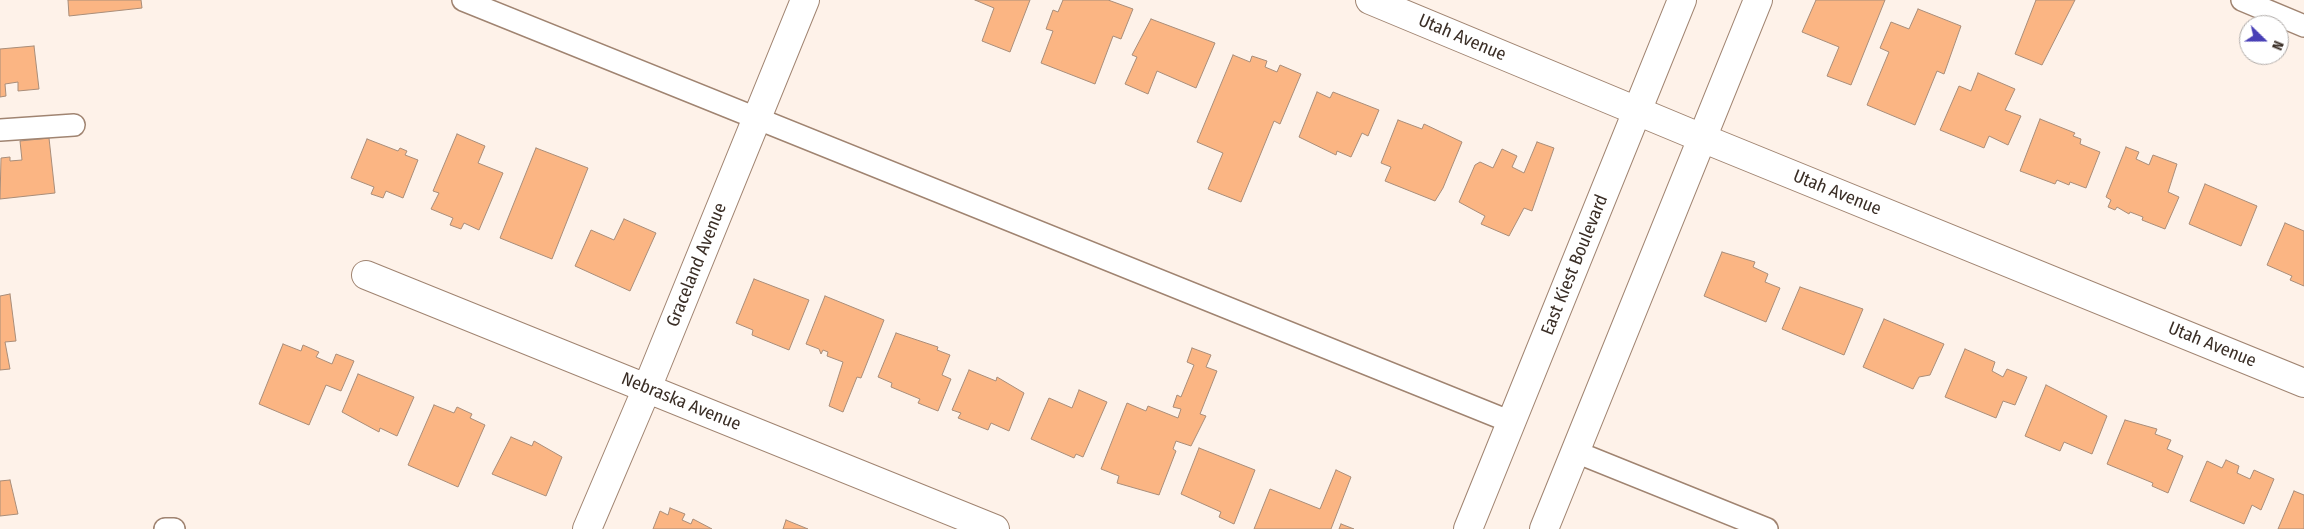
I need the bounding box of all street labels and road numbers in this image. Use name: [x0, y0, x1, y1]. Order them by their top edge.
street label: Utah Avenue: [1415, 10, 1509, 66]
street label: Utah Avenue: [1790, 166, 1884, 220]
street label: East Kiest Boulevard: [1537, 192, 1613, 338]
street label: Graceland Avenue: [662, 200, 732, 330]
street label: Utah Avenue: [2165, 318, 2259, 372]
street label: Nebraska Avenue: [618, 368, 744, 436]

